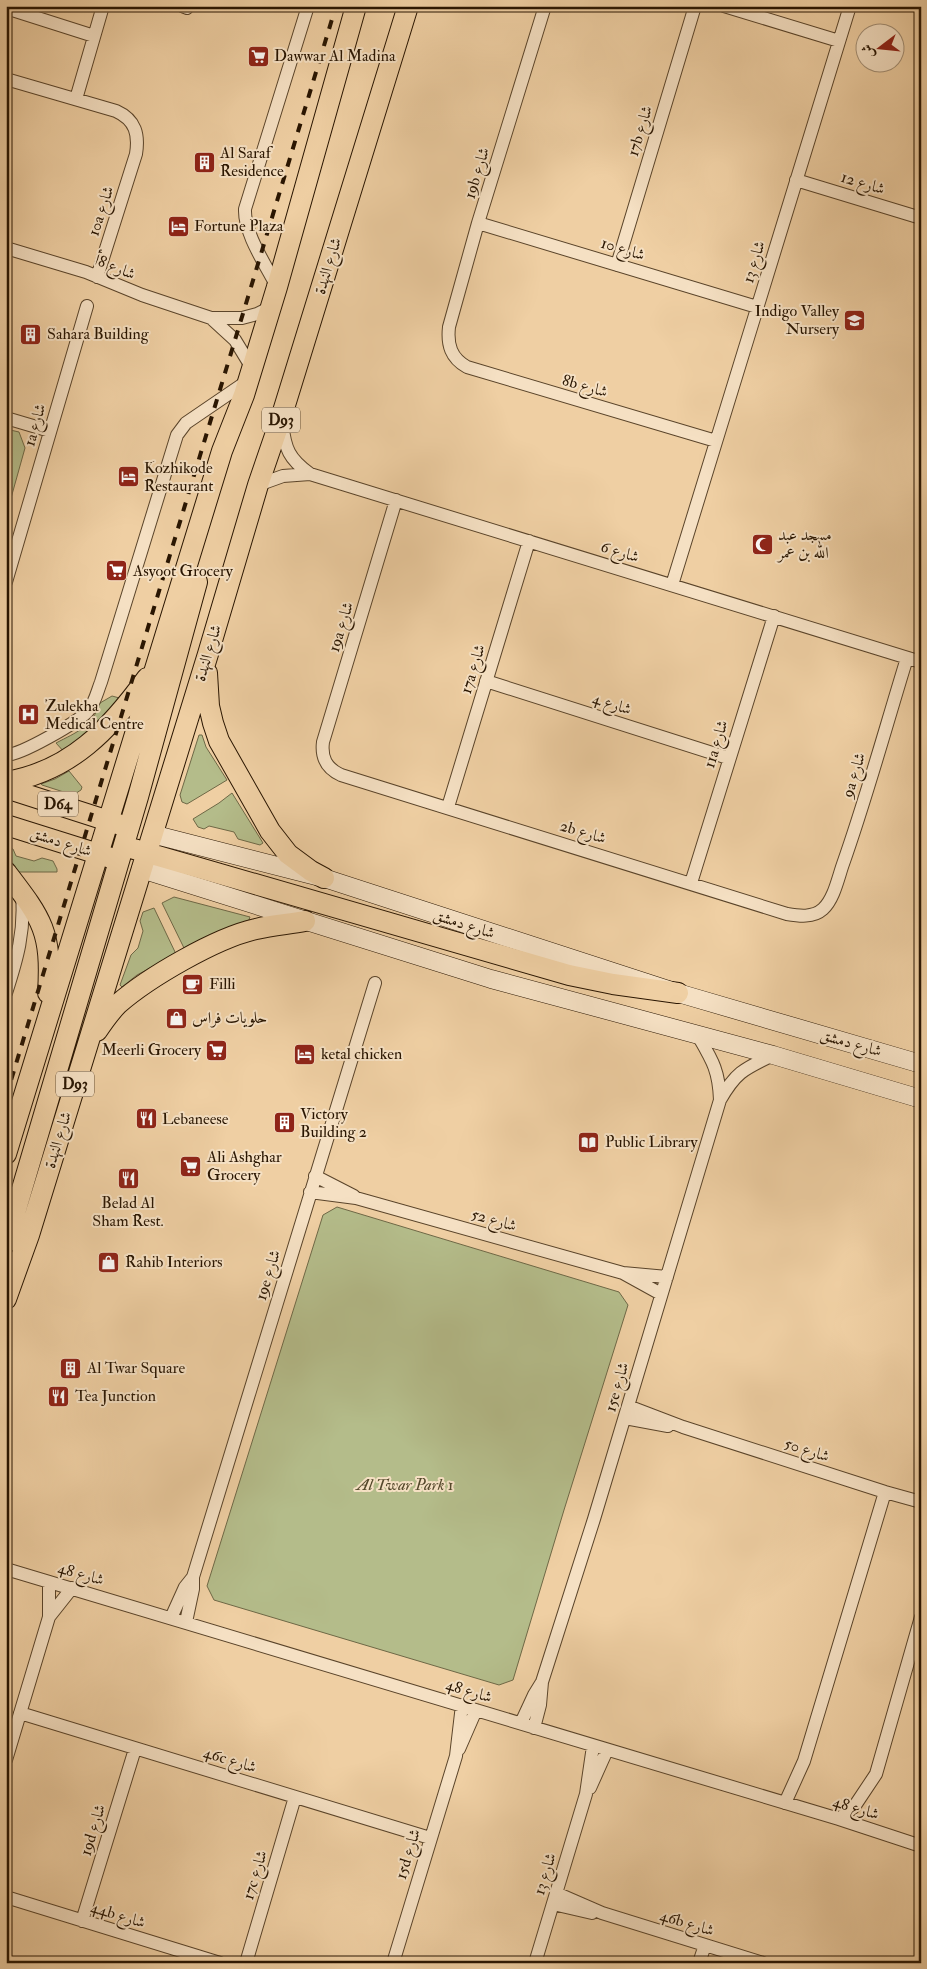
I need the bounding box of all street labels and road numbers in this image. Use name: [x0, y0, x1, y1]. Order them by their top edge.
street label: 17b شارع: [623, 103, 660, 160]
street label: 19b شارع: [460, 145, 497, 202]
street label: شارع 12: [838, 167, 887, 202]
street label: 10a شارع: [84, 183, 121, 240]
street label: شارع 10: [598, 233, 647, 268]
street label: شارع النهدة: [310, 235, 349, 298]
street label: شارع 13: [738, 239, 773, 286]
street label: شارع 8أ: [90, 248, 139, 287]
street label: 8b شارع: [559, 370, 610, 405]
street label: 1a شارع: [19, 401, 53, 449]
road number: D93: [262, 408, 300, 432]
street label: شارع 6: [597, 537, 642, 570]
street label: 19a شارع: [324, 599, 361, 655]
street label: شارع النهدة: [190, 622, 229, 685]
street label: 17a شارع: [456, 642, 493, 697]
street label: شارع 4: [589, 688, 634, 723]
street label: 11a شارع: [699, 718, 736, 771]
street label: 9a شارع: [837, 750, 873, 802]
road number: D64: [38, 792, 78, 816]
street label: 2b شارع: [557, 816, 608, 851]
street label: شارع دمشق: [27, 823, 94, 864]
street label: شارع دمشق: [430, 905, 497, 946]
street label: شارع دمشق: [817, 1025, 884, 1064]
road number: D93: [56, 1072, 94, 1096]
street label: شارع النهدة: [40, 1109, 79, 1172]
street label: شارع 52: [468, 1204, 519, 1239]
street label: 19e شارع: [251, 1247, 288, 1304]
street label: 15e شارع: [600, 1360, 636, 1415]
street label: شارع 50: [781, 1433, 832, 1470]
street label: شارع 48: [55, 1558, 106, 1593]
street label: شارع 48: [443, 1675, 495, 1710]
street label: 46c شارع: [200, 1742, 259, 1780]
street label: شارع 48: [830, 1792, 882, 1827]
street label: 19d شارع: [76, 1802, 113, 1859]
street label: 15d شارع: [391, 1826, 428, 1883]
street label: 17c شارع: [238, 1848, 275, 1903]
street label: شارع 13: [529, 1851, 564, 1898]
street label: 44b شارع: [87, 1897, 148, 1936]
street label: 46b شارع: [657, 1905, 717, 1944]

